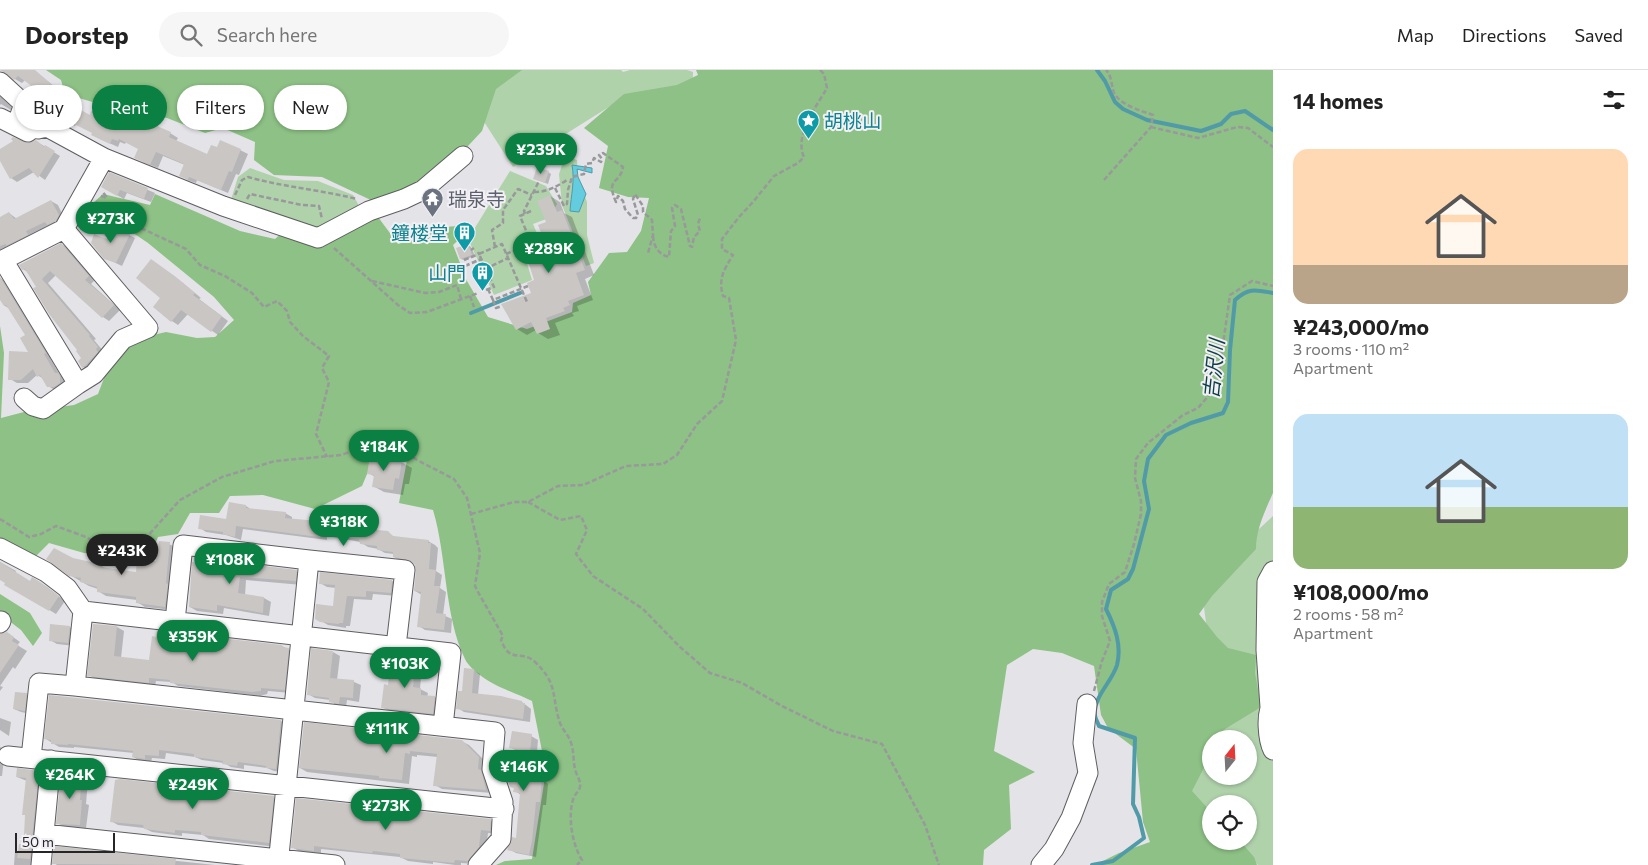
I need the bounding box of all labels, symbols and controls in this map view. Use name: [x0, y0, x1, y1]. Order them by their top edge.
search box: [159, 12, 509, 57]
text: Doorstep: [25, 20, 129, 49]
icon: search: [177, 21, 205, 49]
text: Search here: [217, 23, 317, 46]
text: Map: [1397, 24, 1434, 46]
text: Directions: [1462, 24, 1546, 46]
text: Saved: [1574, 24, 1623, 46]
chip: Buy: [15, 85, 82, 130]
chip: Rent: [92, 85, 167, 130]
chip: Filters: [177, 85, 264, 130]
chip: New: [274, 85, 347, 130]
icon: filters: [1600, 86, 1628, 114]
text: 14 homes: [1293, 88, 1383, 113]
place icon: 胡桃山: [796, 109, 820, 140]
place label: 胡桃山: [824, 109, 881, 132]
pin: ¥239K: [506, 132, 576, 175]
text: ¥239K: [516, 139, 566, 158]
icon: home: [1416, 181, 1506, 271]
temple icon: 瑞泉寺: [420, 187, 444, 218]
place label: 瑞泉寺: [448, 187, 505, 210]
pin: ¥273K: [76, 202, 146, 244]
text: ¥273K: [87, 208, 135, 227]
place label: 鐘楼堂: [391, 221, 448, 244]
building icon: 鐘楼堂: [452, 221, 476, 252]
pin: ¥289K: [514, 232, 584, 274]
text: ¥289K: [524, 238, 574, 257]
place label: 山門: [428, 261, 466, 284]
building icon: 山門: [470, 261, 494, 292]
text: ¥243,000/mo: [1293, 314, 1429, 339]
water label: 吉沢川: [1198, 336, 1228, 400]
text: 3 rooms · 110 m²: [1293, 339, 1409, 358]
text: Apartment: [1293, 358, 1373, 377]
pin: ¥184K: [349, 430, 419, 472]
text: ¥184K: [360, 436, 408, 455]
icon: home: [1416, 446, 1506, 536]
pin: ¥318K: [309, 504, 379, 547]
text: ¥318K: [320, 511, 368, 530]
pin: ¥243K: [87, 534, 157, 576]
text: ¥243K: [97, 540, 147, 559]
pin: ¥108K: [195, 542, 265, 585]
text: ¥108K: [205, 549, 255, 568]
text: ¥108,000/mo: [1293, 579, 1429, 604]
text: 2 rooms · 58 m²: [1293, 604, 1404, 623]
pin: ¥359K: [158, 620, 228, 662]
text: Apartment: [1293, 623, 1373, 642]
text: ¥359K: [168, 626, 218, 645]
pin: ¥103K: [370, 646, 440, 689]
text: ¥103K: [381, 653, 429, 672]
pin: ¥111K: [352, 712, 422, 754]
text: ¥111K: [365, 718, 409, 737]
north arrow: [1202, 730, 1258, 785]
map controls: [1202, 730, 1257, 850]
pin: ¥146K: [489, 750, 559, 792]
text: ¥146K: [500, 756, 548, 775]
pin: ¥264K: [35, 758, 105, 800]
text: ¥264K: [45, 764, 95, 783]
pin: ¥249K: [158, 768, 228, 810]
text: ¥249K: [168, 774, 218, 793]
pin: ¥273K: [351, 788, 421, 831]
text: ¥273K: [362, 795, 410, 814]
button: locate: [1202, 795, 1257, 850]
scale bar: [15, 830, 115, 853]
text: 50 m: [22, 833, 54, 850]

